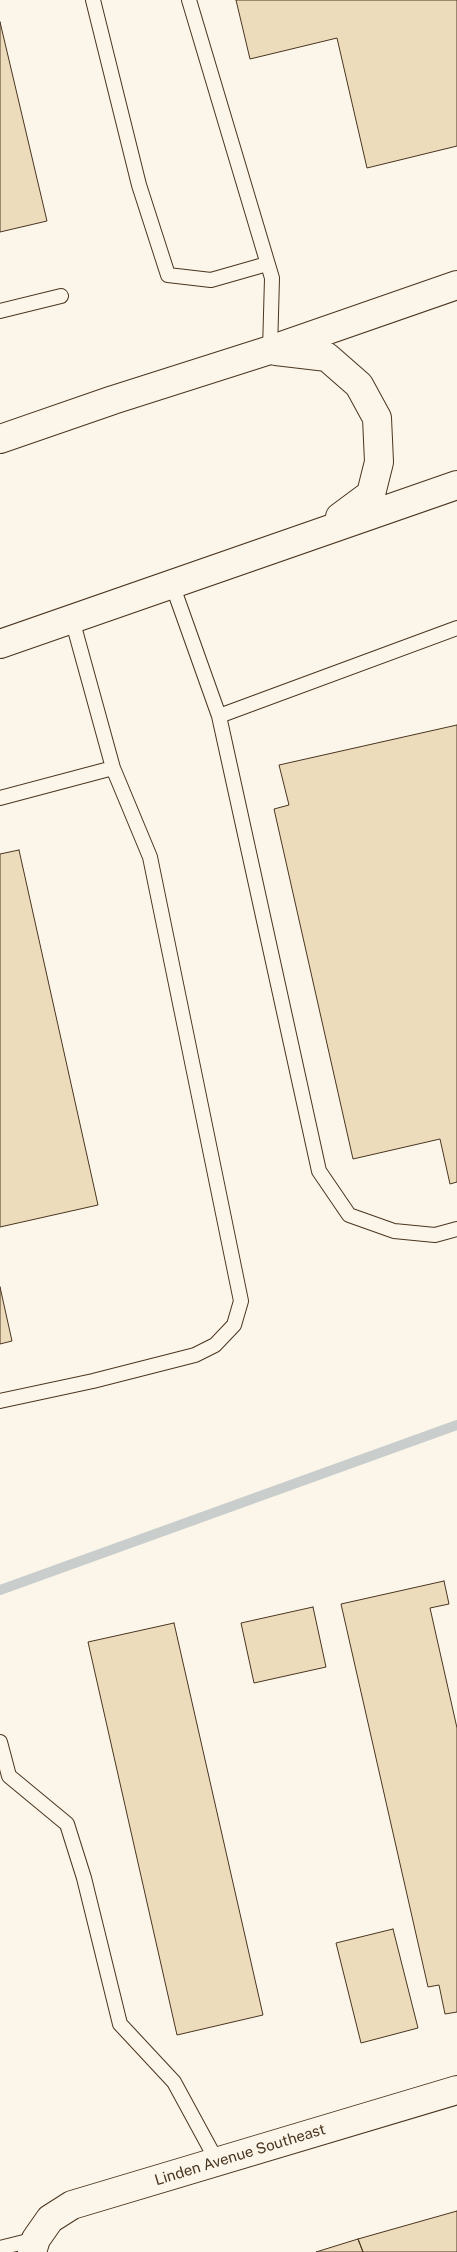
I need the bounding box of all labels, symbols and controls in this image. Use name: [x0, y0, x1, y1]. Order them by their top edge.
street label: Linden Avenue Southeast: [152, 2120, 328, 2190]

